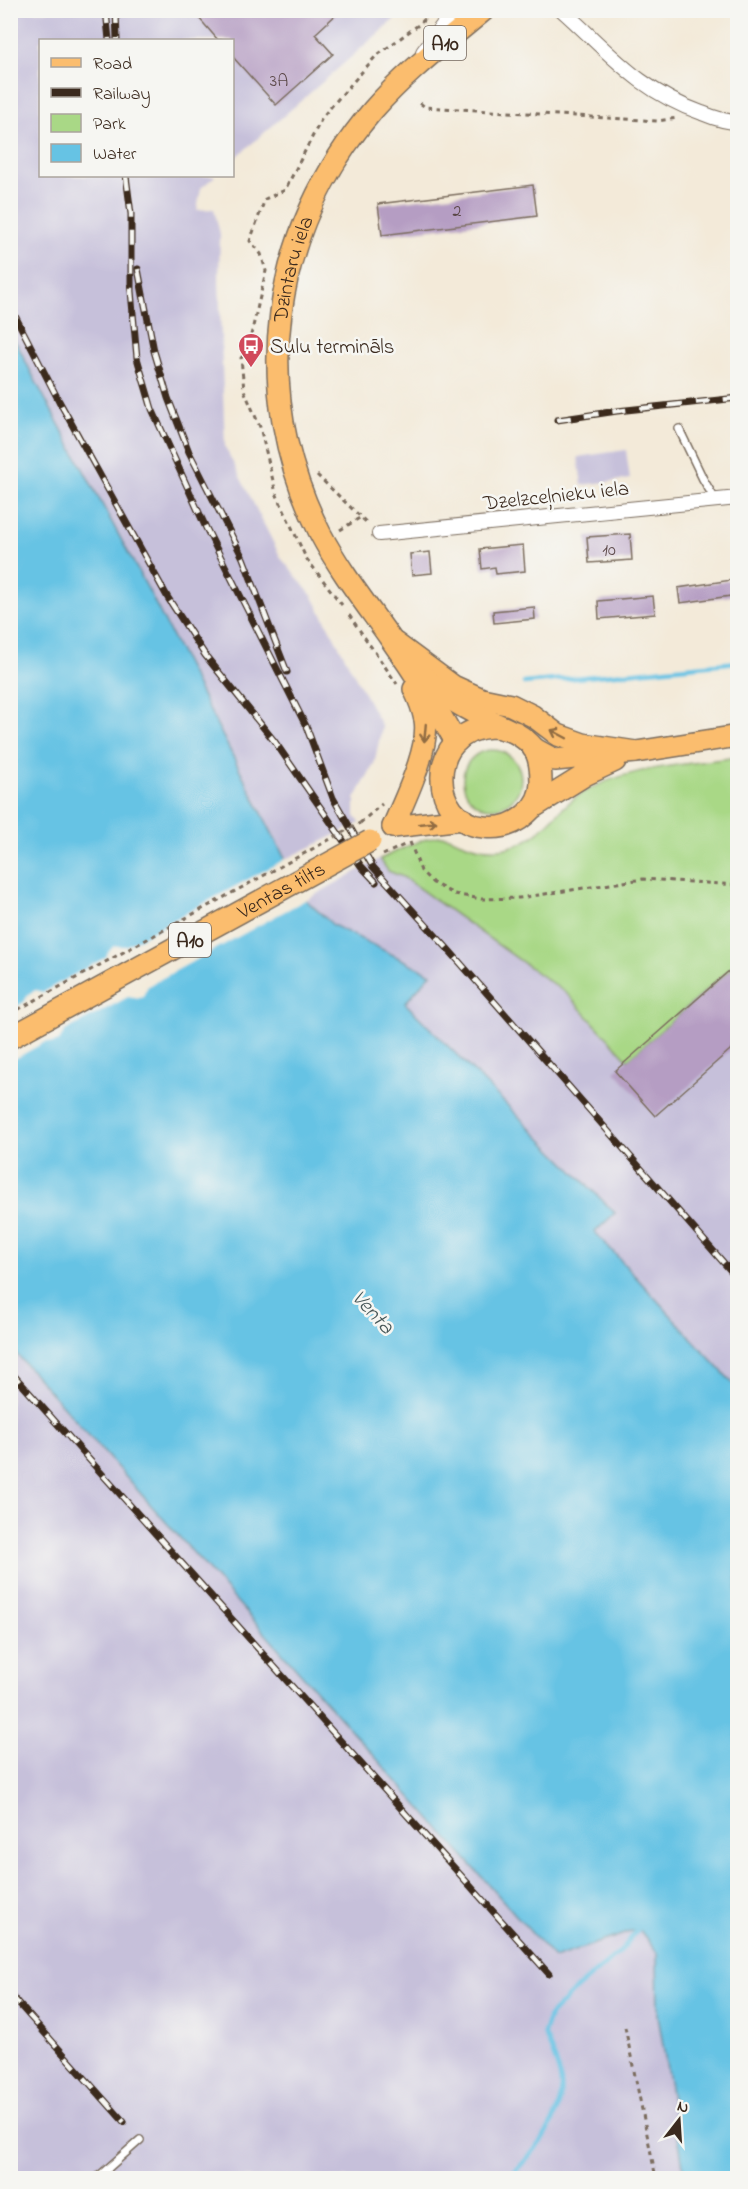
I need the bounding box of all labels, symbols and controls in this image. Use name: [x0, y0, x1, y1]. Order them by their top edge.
road number: A10: [424, 26, 466, 60]
legend: [39, 39, 234, 177]
text: Road: [93, 52, 132, 78]
house number: 3A: [270, 69, 288, 95]
text: Railway: [93, 82, 150, 108]
text: Park: [93, 112, 126, 138]
text: Water: [93, 142, 137, 168]
house number: 2: [453, 199, 462, 225]
street label: Dzintaru iela: [267, 212, 323, 325]
bus stop icon: Sulu termināls: [236, 331, 266, 369]
place label: Sulu termināls: [270, 333, 394, 363]
street label: Dzelzceļnieku iela: [481, 474, 630, 520]
house number: 10: [602, 538, 616, 564]
one-way arrow: [419, 723, 430, 743]
one-way arrow: [551, 728, 568, 740]
one-way arrow: [417, 817, 437, 828]
street label: Ventas tilts: [232, 855, 331, 928]
road number: A10: [169, 923, 211, 957]
water label: Venta: [343, 1284, 401, 1343]
north arrow: [649, 2090, 709, 2150]
text: N: [674, 2095, 692, 2121]

